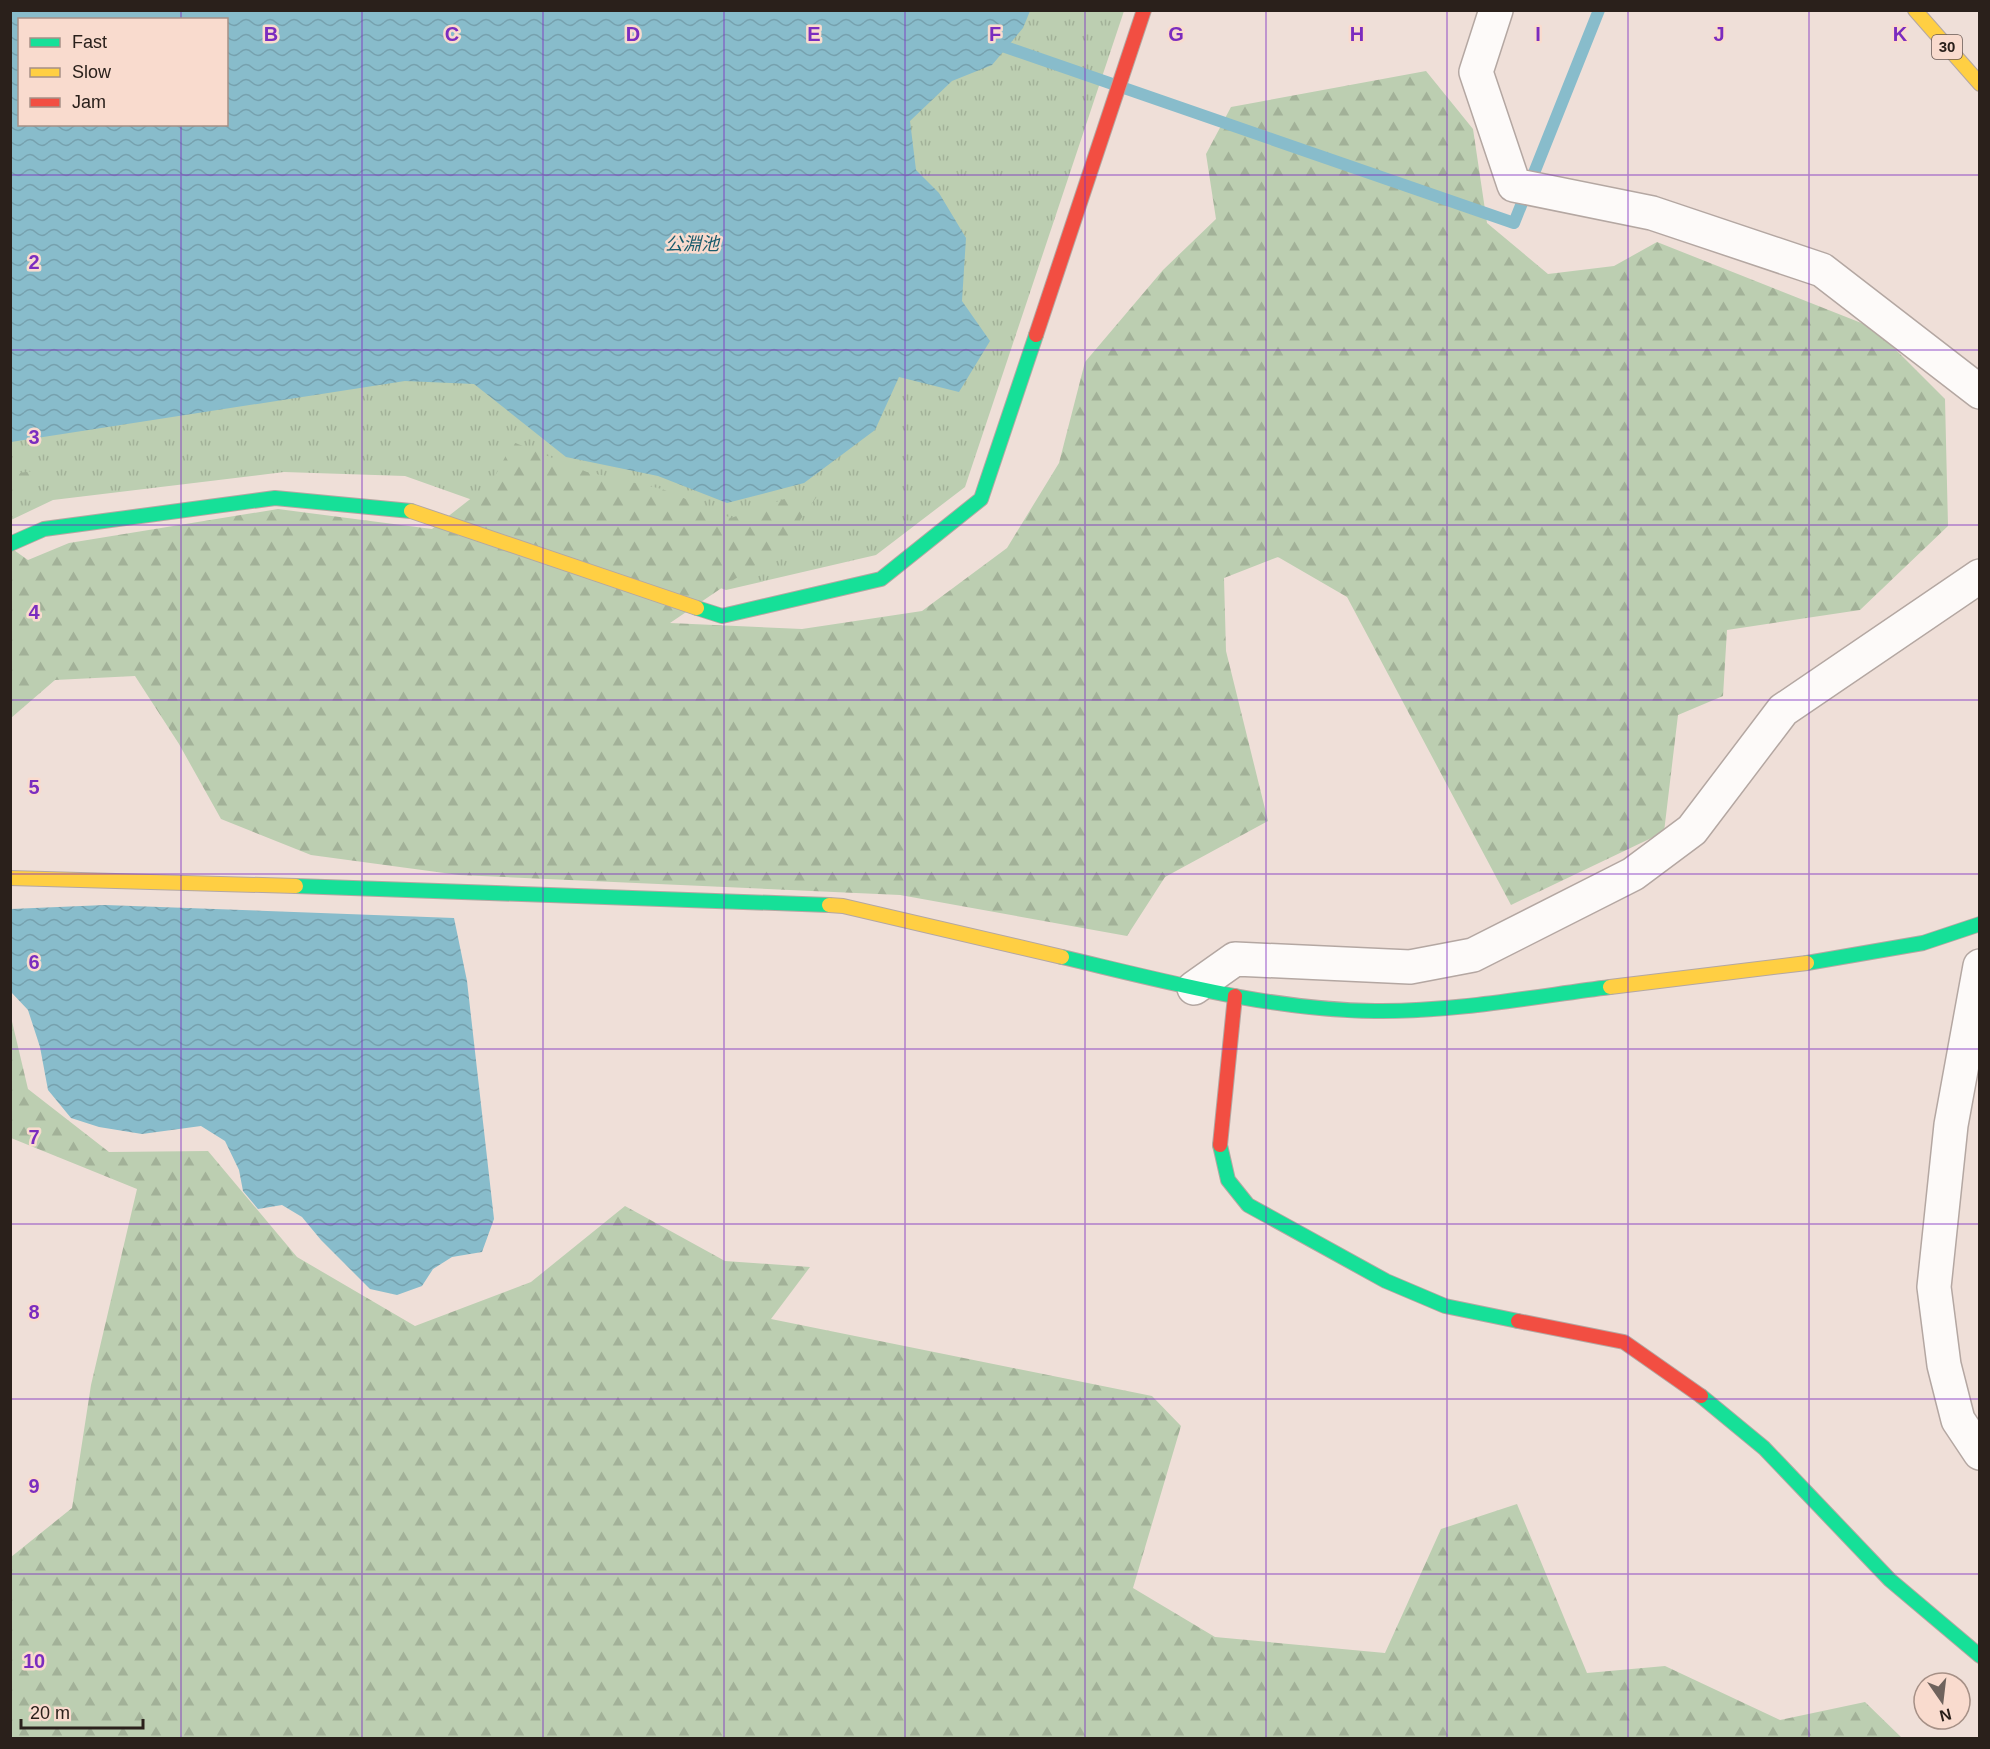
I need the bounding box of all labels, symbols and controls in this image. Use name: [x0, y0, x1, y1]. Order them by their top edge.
legend: [18, 18, 228, 126]
text: B: [264, 23, 278, 45]
text: C: [445, 23, 459, 45]
text: D: [626, 23, 640, 45]
text: E: [807, 23, 821, 45]
text: F: [989, 23, 1001, 45]
text: G: [1168, 23, 1184, 45]
text: H: [1350, 23, 1364, 45]
text: I: [1535, 23, 1541, 45]
text: J: [1713, 23, 1725, 45]
text: K: [1893, 23, 1908, 45]
text: Fast: [72, 32, 107, 52]
road number: 30: [1932, 35, 1962, 59]
text: Slow: [72, 62, 112, 82]
text: Jam: [72, 92, 106, 112]
water label: 公淵池: [665, 234, 721, 254]
text: 2: [28, 251, 40, 273]
text: 3: [28, 426, 40, 448]
text: 4: [28, 601, 40, 623]
text: 5: [28, 776, 40, 798]
text: 6: [28, 951, 40, 973]
text: 7: [28, 1126, 40, 1148]
text: 8: [28, 1301, 40, 1323]
text: 9: [28, 1475, 40, 1497]
text: 10: [23, 1650, 45, 1672]
north arrow: [1912, 1671, 1972, 1731]
scale bar: [21, 1692, 142, 1730]
text: 20 m: [30, 1703, 70, 1723]
text: N: [1938, 1705, 1953, 1725]

